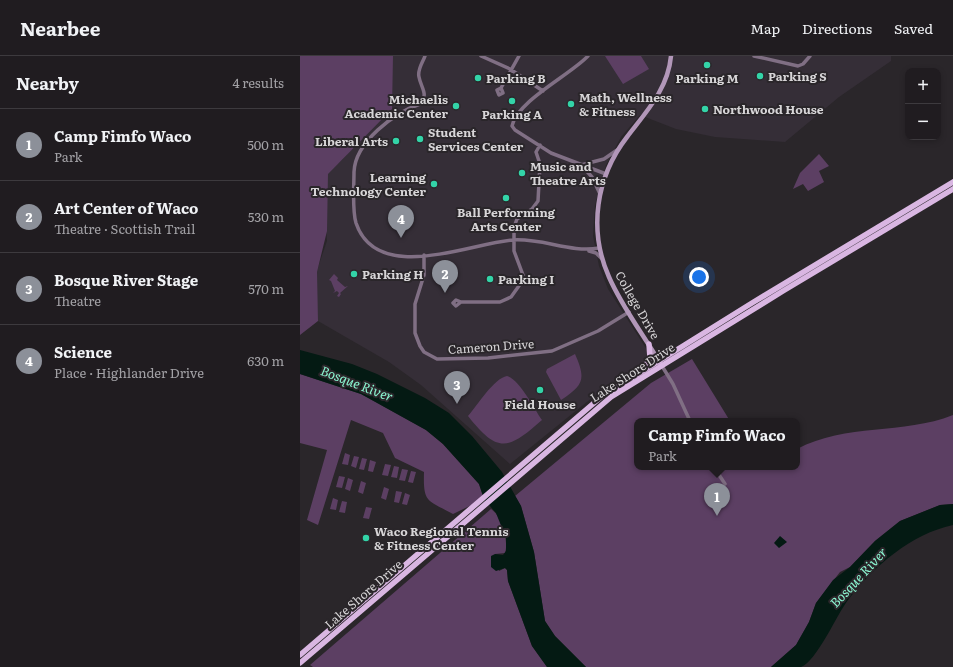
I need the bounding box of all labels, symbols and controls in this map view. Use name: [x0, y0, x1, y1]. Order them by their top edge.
text: Nearbee: [20, 14, 101, 42]
text: Map: [750, 18, 780, 38]
text: Directions: [802, 18, 872, 38]
text: Saved: [894, 18, 933, 38]
marker: Parking M: [702, 60, 712, 70]
place label: Parking S: [768, 67, 827, 85]
map controls: [905, 68, 941, 140]
button: +: [905, 68, 941, 104]
place label: Parking B: [486, 69, 546, 87]
place label: Parking M: [675, 69, 739, 87]
text: Nearby: [16, 70, 79, 95]
marker: Parking S: [755, 71, 765, 81]
text: 4 results: [233, 73, 284, 92]
marker: Parking B: [473, 73, 483, 83]
place label: Math, Wellness & Fitness: [579, 88, 672, 120]
place label: Michaelis Academic Center: [344, 90, 448, 122]
marker: Parking A: [507, 96, 517, 106]
marker: Math, Wellness & Fitness: [566, 99, 576, 109]
place label: Northwood House: [713, 100, 824, 118]
marker: Michaelis Academic Center: [451, 101, 461, 111]
marker: Northwood House: [700, 104, 710, 114]
button: −: [905, 104, 941, 140]
place label: Parking A: [482, 105, 542, 123]
place label: Student Services Center: [428, 123, 524, 155]
text: Camp Fimfo Waco: [54, 124, 191, 147]
place label: Liberal Arts: [315, 132, 388, 150]
marker: Student Services Center: [415, 134, 425, 144]
text: 1: [26, 135, 32, 154]
text: 500 m: [247, 135, 284, 154]
marker: Liberal Arts: [391, 136, 401, 146]
text: Park: [54, 147, 83, 166]
place label: Music and Theatre Arts: [530, 157, 606, 189]
place label: Learning Technology Center: [310, 168, 427, 200]
marker: Music and Theatre Arts: [517, 168, 527, 178]
marker: Learning Technology Center: [429, 179, 439, 189]
marker: Ball Performing Arts Center: [501, 193, 511, 203]
text: Art Center of Waco: [54, 196, 198, 219]
place label: Ball Performing Arts Center: [457, 203, 556, 235]
pin: 4: [388, 205, 414, 238]
text: 2: [26, 207, 32, 226]
text: 530 m: [248, 207, 284, 226]
text: Theatre · Scottish Trail: [54, 219, 195, 238]
pin: 2: [432, 260, 458, 293]
place label: Parking H: [362, 265, 423, 283]
your location: [689, 267, 709, 287]
text: Bosque River Stage: [54, 268, 198, 291]
street label: College Drive: [611, 268, 665, 342]
marker: Parking H: [349, 269, 359, 279]
place label: Parking I: [498, 270, 554, 288]
marker: Parking I: [485, 274, 495, 284]
text: 3: [25, 279, 33, 298]
text: 570 m: [248, 279, 284, 298]
text: Theatre: [54, 291, 101, 310]
street label: Cameron Drive: [447, 334, 535, 358]
street label: Lake Shore Drive: [586, 338, 678, 406]
text: Science: [54, 340, 112, 363]
text: 4: [25, 351, 33, 370]
text: 630 m: [247, 351, 284, 370]
water label: Bosque River: [318, 360, 396, 406]
text: Place · Highlander Drive: [54, 363, 204, 382]
pin: 3: [444, 371, 470, 404]
marker: Field House: [535, 385, 545, 395]
place label: Field House: [504, 395, 576, 413]
popup: [634, 418, 800, 470]
text: Camp Fimfo Waco: [648, 423, 786, 446]
text: Park: [648, 446, 677, 465]
pin: 1: [704, 483, 730, 516]
place label: Waco Regional Tennis & Fitness Center: [374, 522, 508, 554]
marker: Waco Regional Tennis & Fitness Center: [361, 533, 371, 543]
water label: Bosque River: [825, 543, 891, 611]
street label: Lake Shore Drive: [320, 555, 406, 633]

